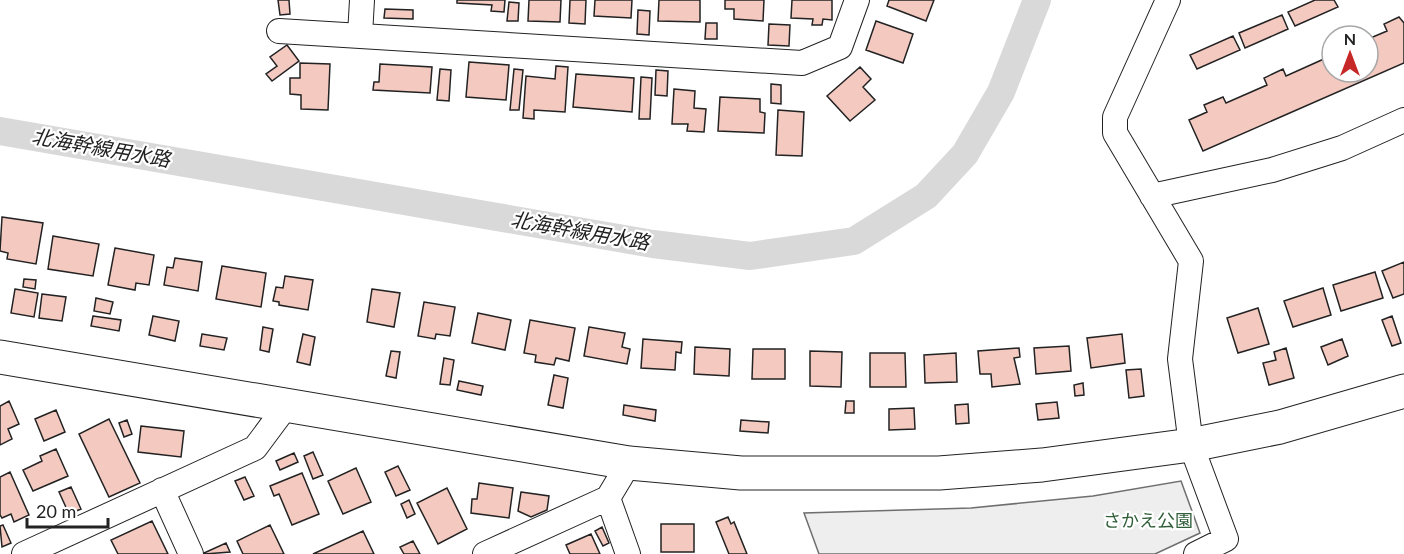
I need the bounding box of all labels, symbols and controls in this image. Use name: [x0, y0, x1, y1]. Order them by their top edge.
north arrow: [1320, 24, 1380, 84]
text: N: [1344, 29, 1356, 48]
water label: 北海幹線用水路: [30, 123, 174, 171]
water label: 北海幹線用水路: [509, 206, 653, 254]
scale bar: [27, 491, 108, 529]
text: 20 m: [36, 500, 76, 522]
park label: さかえ公園: [1103, 509, 1193, 531]

